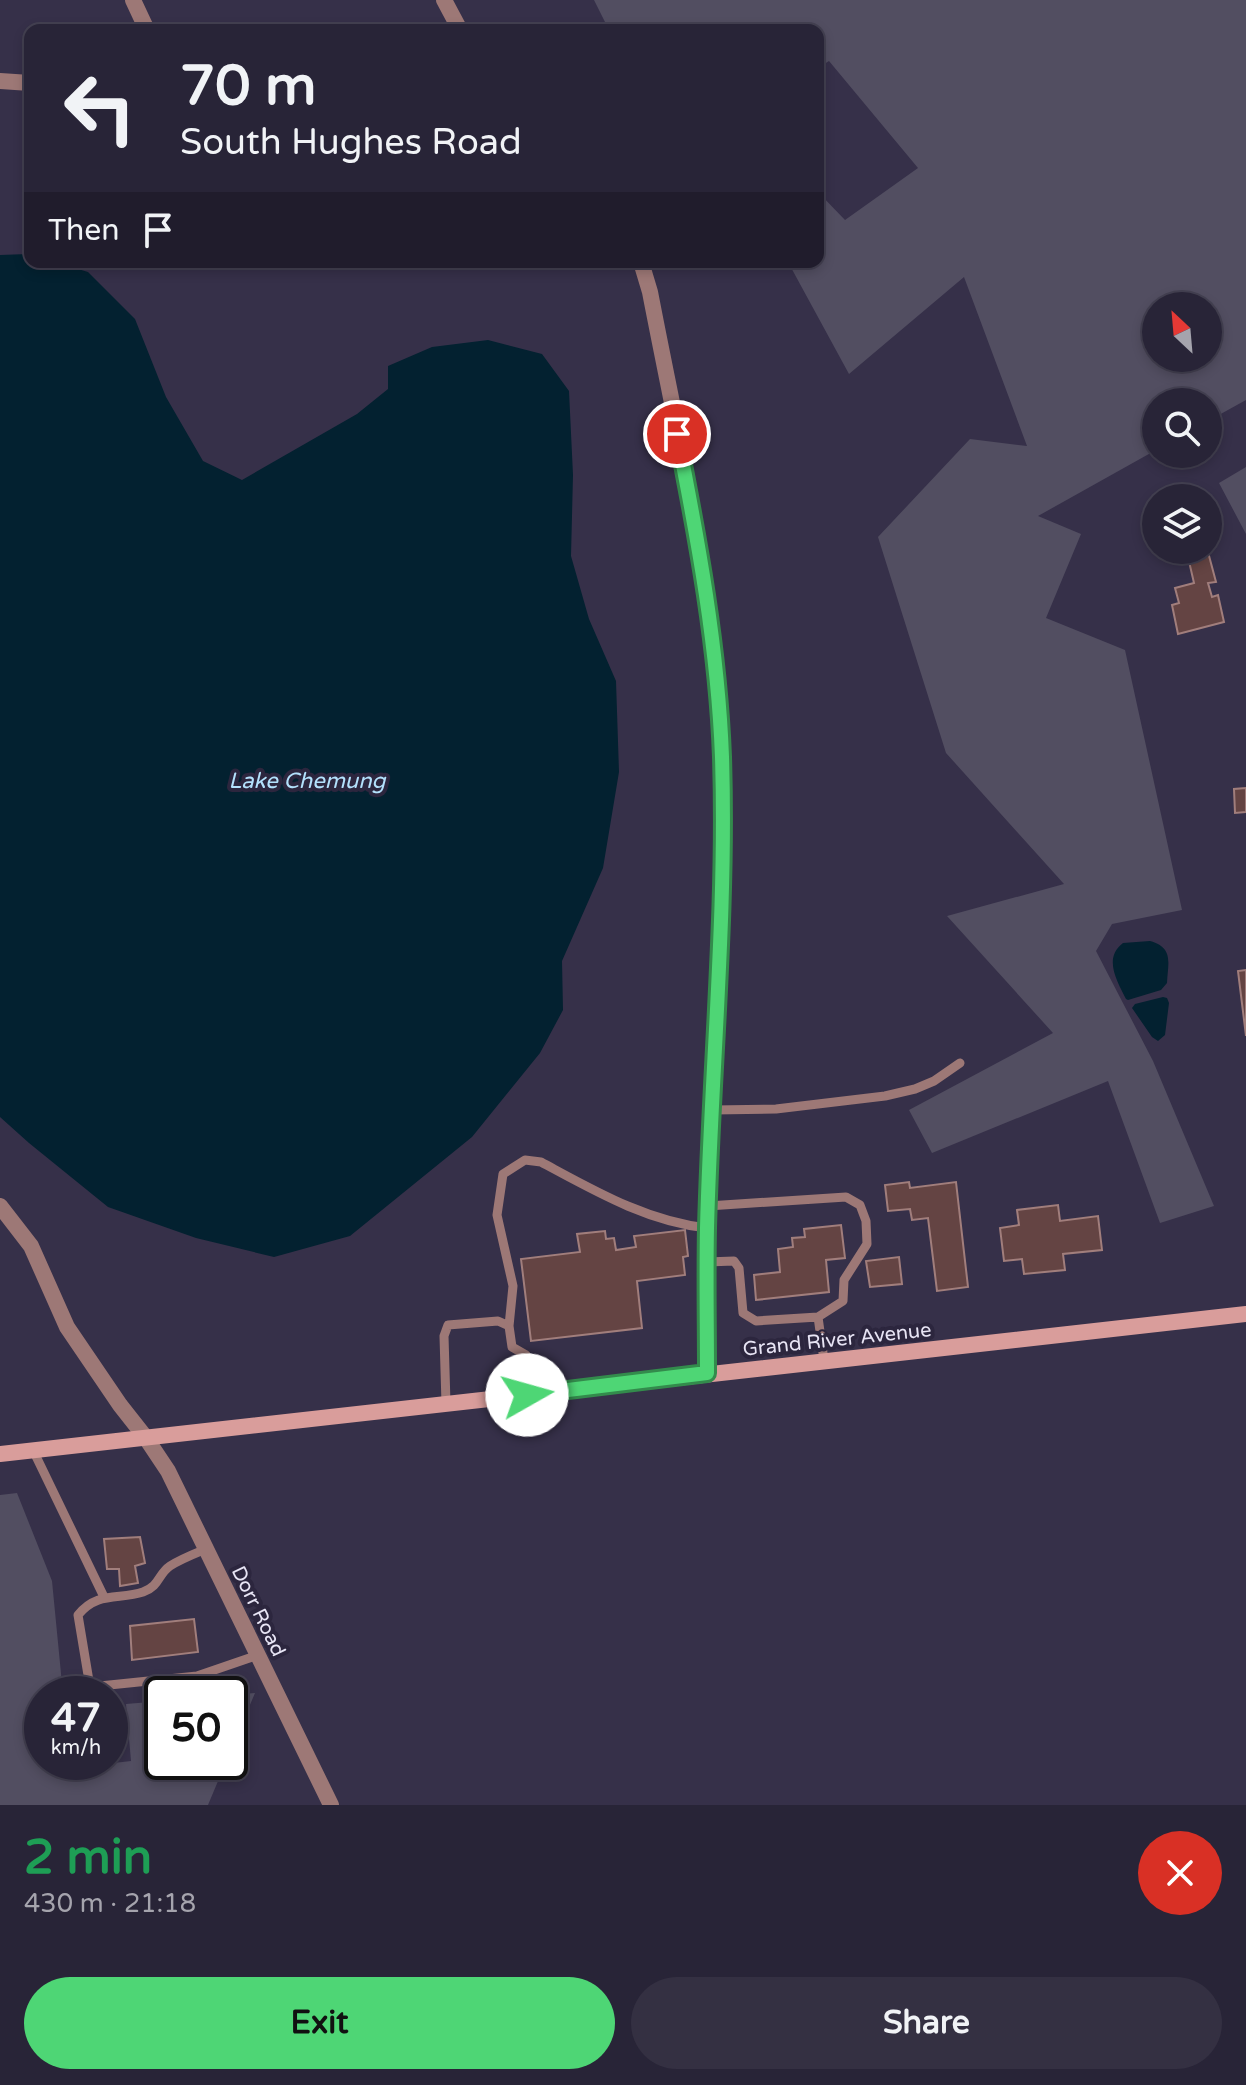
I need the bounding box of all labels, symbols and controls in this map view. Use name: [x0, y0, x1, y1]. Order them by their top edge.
text: 70 m: [180, 53, 316, 120]
icon: left: [48, 56, 152, 160]
text: South Hughes Road: [180, 121, 522, 164]
icon: arrive: [136, 208, 180, 252]
text: Then: [48, 212, 120, 249]
north arrow: [1142, 292, 1222, 372]
map controls: [1142, 292, 1222, 564]
button: search: [1142, 388, 1222, 468]
pin: [643, 400, 711, 468]
icon: arrive: [655, 412, 699, 456]
button: layers: [1142, 484, 1222, 564]
water label: Lake Chemung: [229, 768, 387, 794]
street label: Grand River Avenue: [742, 1318, 933, 1362]
position arrow: [485, 1353, 569, 1437]
street label: Dorr Road: [226, 1562, 290, 1661]
speed limit sign: 50: [144, 1676, 248, 1780]
text: 47: [51, 1694, 101, 1742]
text: km/h: [51, 1736, 101, 1760]
text: 2 min: [24, 1829, 152, 1887]
button: close: [1138, 1831, 1222, 1915]
text: 430 m · 21:18: [24, 1888, 196, 1919]
button: Exit: [24, 1977, 615, 2069]
button: Share: [631, 1977, 1222, 2069]

